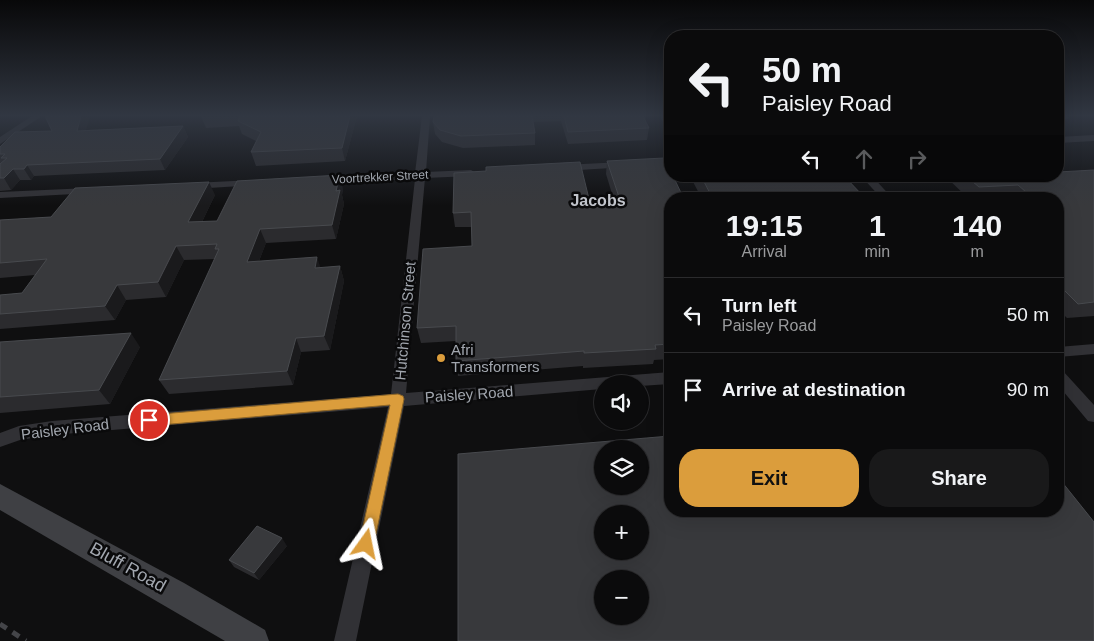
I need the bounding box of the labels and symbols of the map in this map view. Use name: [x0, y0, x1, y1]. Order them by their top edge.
street label: Voortrekker Street: [331, 167, 429, 187]
district label: Jacobs: [570, 192, 626, 209]
street label: Hutchinson Street: [391, 260, 419, 381]
place label: Afri Transformers: [451, 341, 540, 375]
marker: Afri Transformers: [435, 352, 447, 364]
street label: Paisley Road: [424, 382, 514, 406]
pin: [128, 399, 170, 441]
street label: Paisley Road: [20, 415, 110, 443]
position arrow: [339, 517, 391, 569]
street label: Bluff Road: [87, 538, 169, 596]

